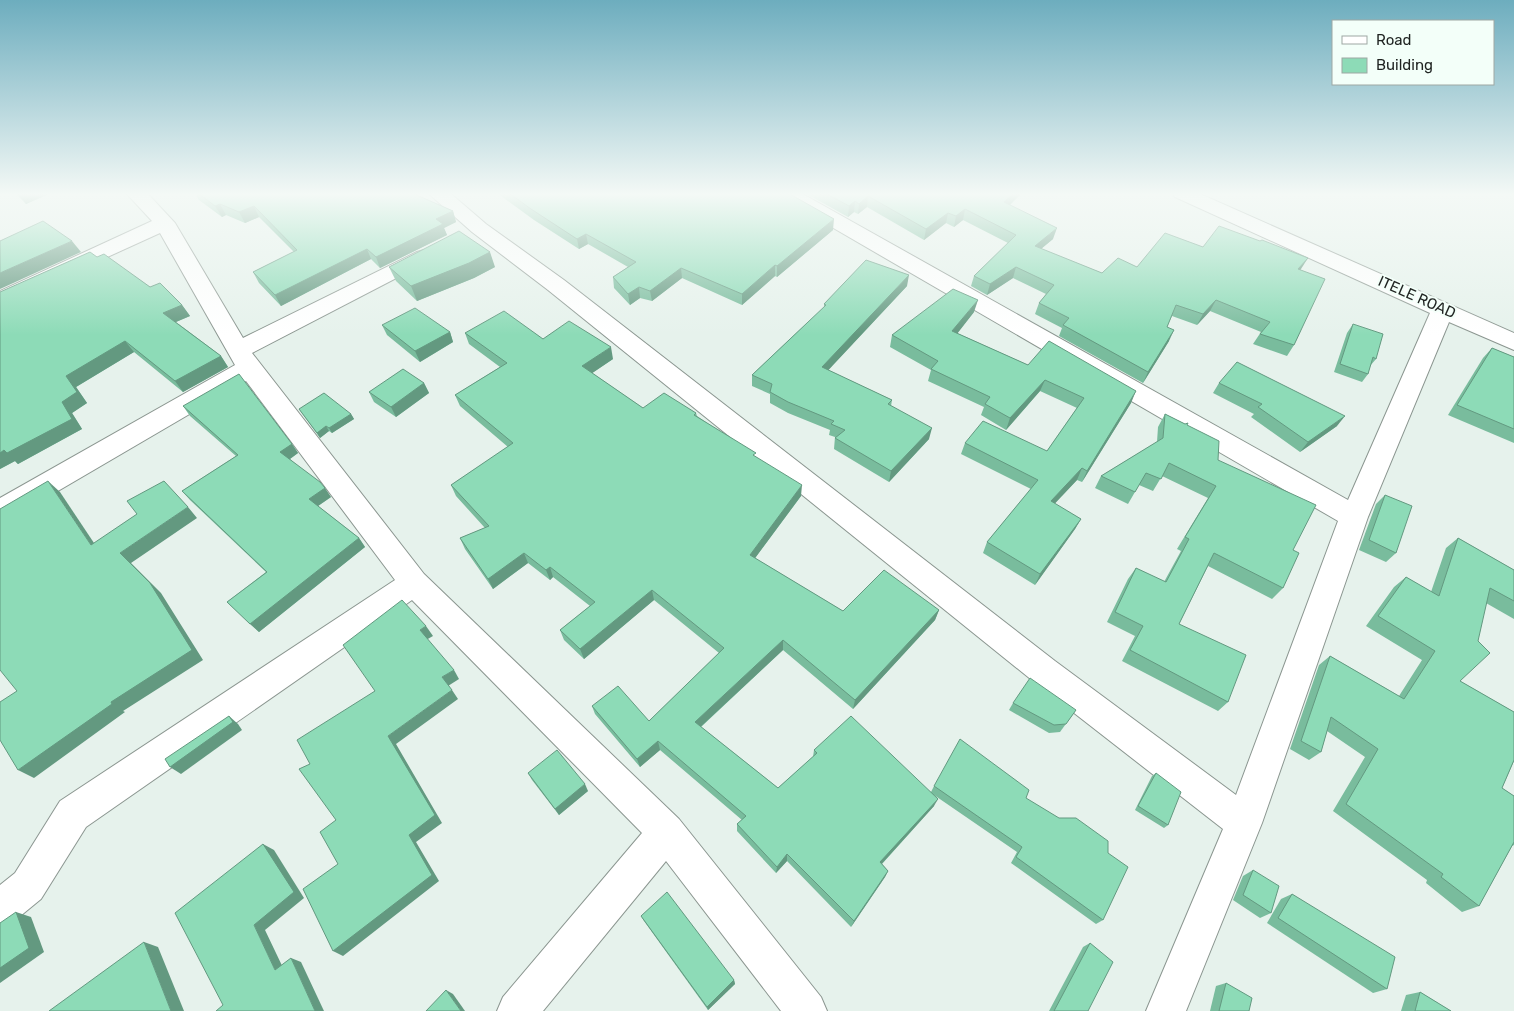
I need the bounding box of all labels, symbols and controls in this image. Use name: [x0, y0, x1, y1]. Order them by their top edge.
legend: [1332, 20, 1494, 85]
text: Road: [1376, 31, 1412, 49]
text: Building: [1376, 56, 1433, 74]
street label: ITELE ROAD: [1375, 272, 1459, 322]

